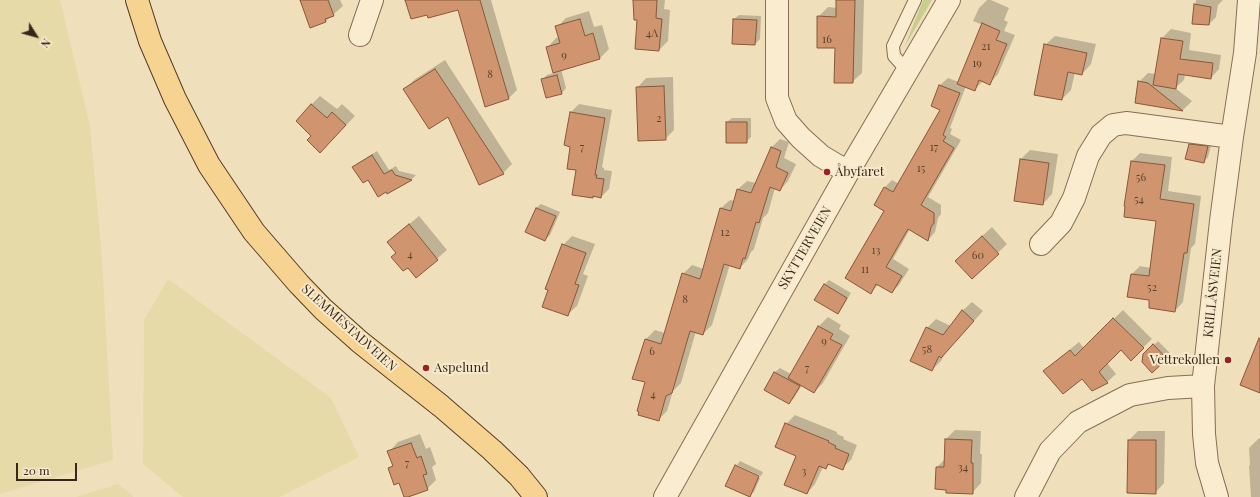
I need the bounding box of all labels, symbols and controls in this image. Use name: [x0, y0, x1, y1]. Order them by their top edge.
north arrow: [16, 16, 56, 56]
house number: 4A: [646, 27, 658, 41]
house number: 16: [822, 33, 832, 47]
text: N: [38, 36, 54, 51]
house number: 21: [981, 40, 991, 54]
house number: 9: [561, 49, 567, 63]
house number: 19: [972, 57, 982, 71]
house number: 8: [487, 68, 493, 82]
house number: 2: [656, 112, 662, 126]
house number: 7: [580, 141, 584, 155]
house number: 17: [930, 141, 938, 155]
house number: 15: [917, 162, 925, 176]
place label: Åbyfaret: [835, 164, 884, 180]
marker: Åbyfaret: [822, 167, 832, 177]
house number: 56: [1136, 171, 1146, 185]
house number: 54: [1134, 193, 1144, 207]
street label: SKYTTERVEIEN: [775, 204, 835, 292]
house number: 12: [720, 226, 730, 240]
house number: 13: [872, 244, 880, 258]
house number: 4: [407, 248, 413, 262]
street label: KRILLÅSVEIEN: [1201, 248, 1225, 338]
house number: 60: [972, 249, 984, 263]
house number: 11: [861, 263, 869, 277]
street label: SLEMMESTADVEIEN: [298, 281, 400, 375]
house number: 52: [1147, 281, 1157, 295]
house number: 8: [682, 293, 688, 307]
house number: 9: [821, 335, 827, 349]
house number: 58: [922, 343, 932, 357]
house number: 6: [649, 345, 655, 359]
place label: Vettrekollen: [1150, 352, 1220, 368]
marker: Vettrekollen: [1223, 355, 1233, 365]
place label: Aspelund: [434, 360, 489, 376]
house number: 7: [805, 362, 809, 376]
marker: Aspelund: [421, 363, 431, 373]
house number: 4: [650, 388, 656, 402]
scale bar: [18, 455, 79, 481]
house number: 7: [405, 457, 409, 471]
house number: 34: [958, 461, 968, 475]
text: 20 m: [23, 462, 50, 478]
house number: 3: [802, 465, 806, 479]

